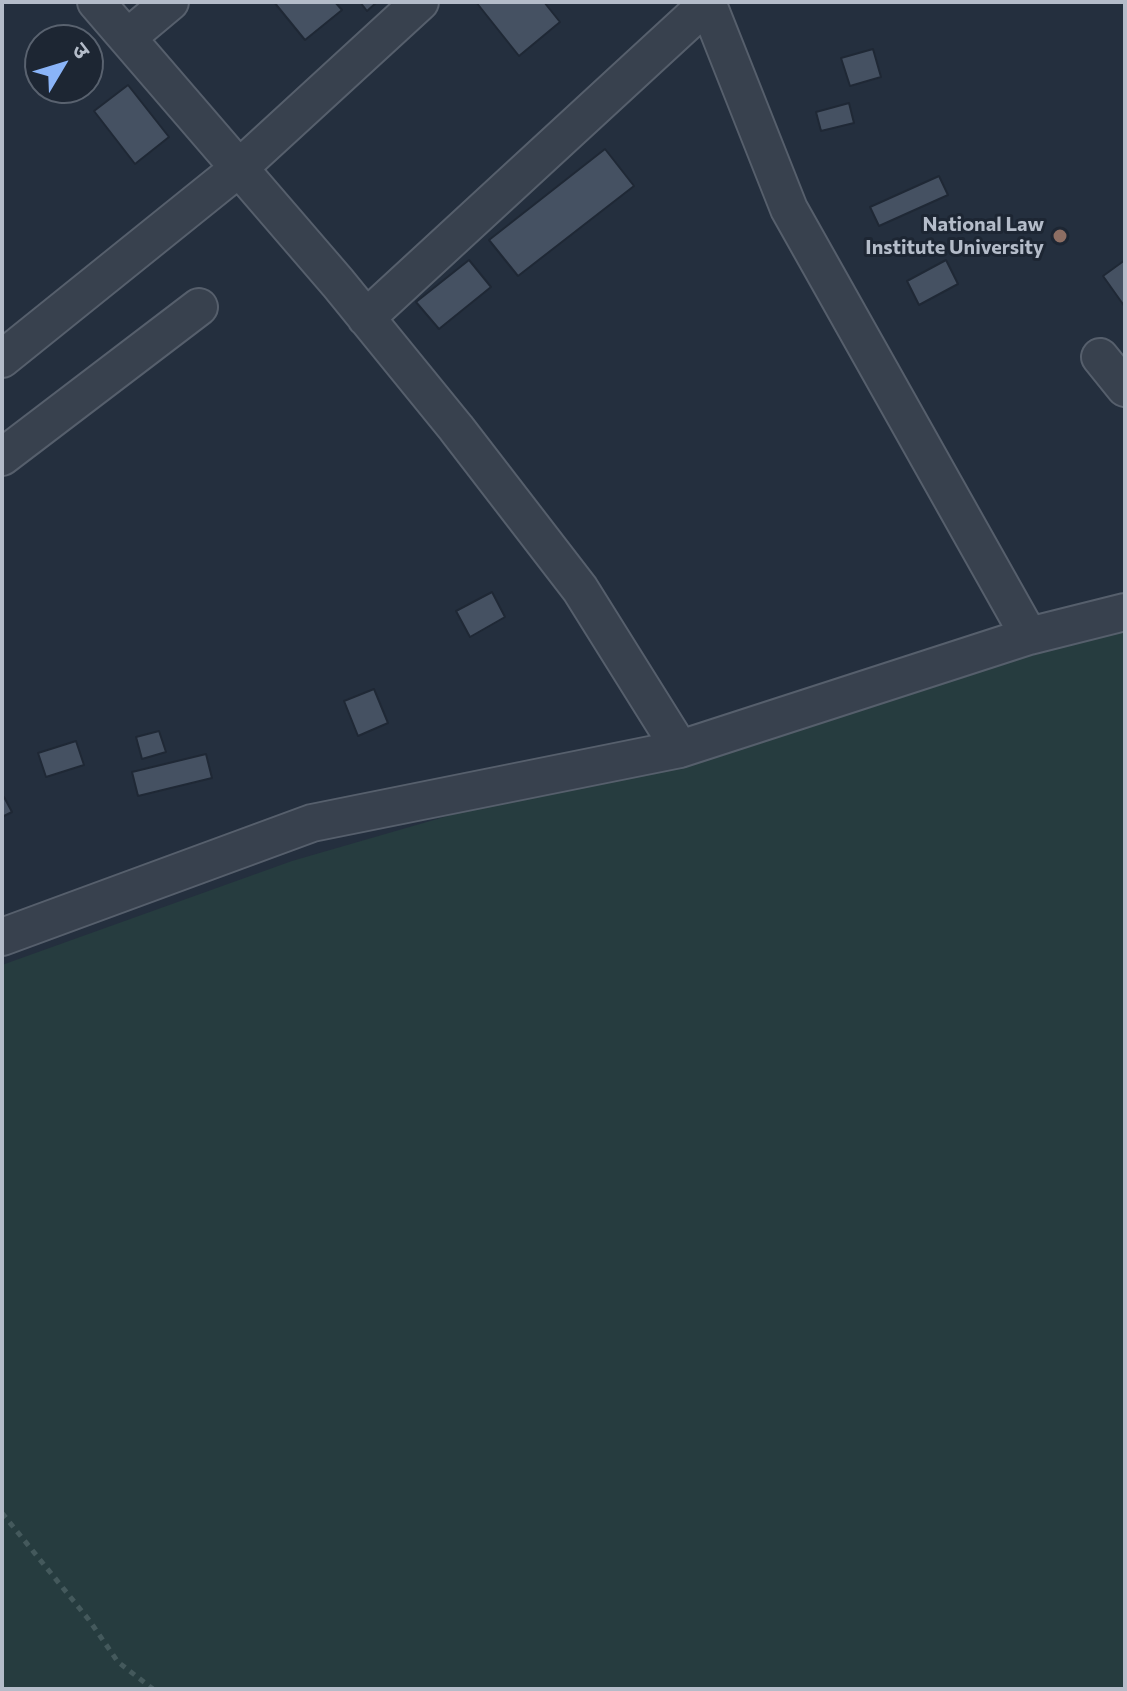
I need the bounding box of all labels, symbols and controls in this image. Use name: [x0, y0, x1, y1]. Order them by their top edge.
north arrow: [24, 24, 104, 104]
text: उ: [67, 37, 96, 64]
place label: National Law Institute University: [865, 212, 1044, 259]
marker: National Law Institute University: [1051, 227, 1069, 245]

